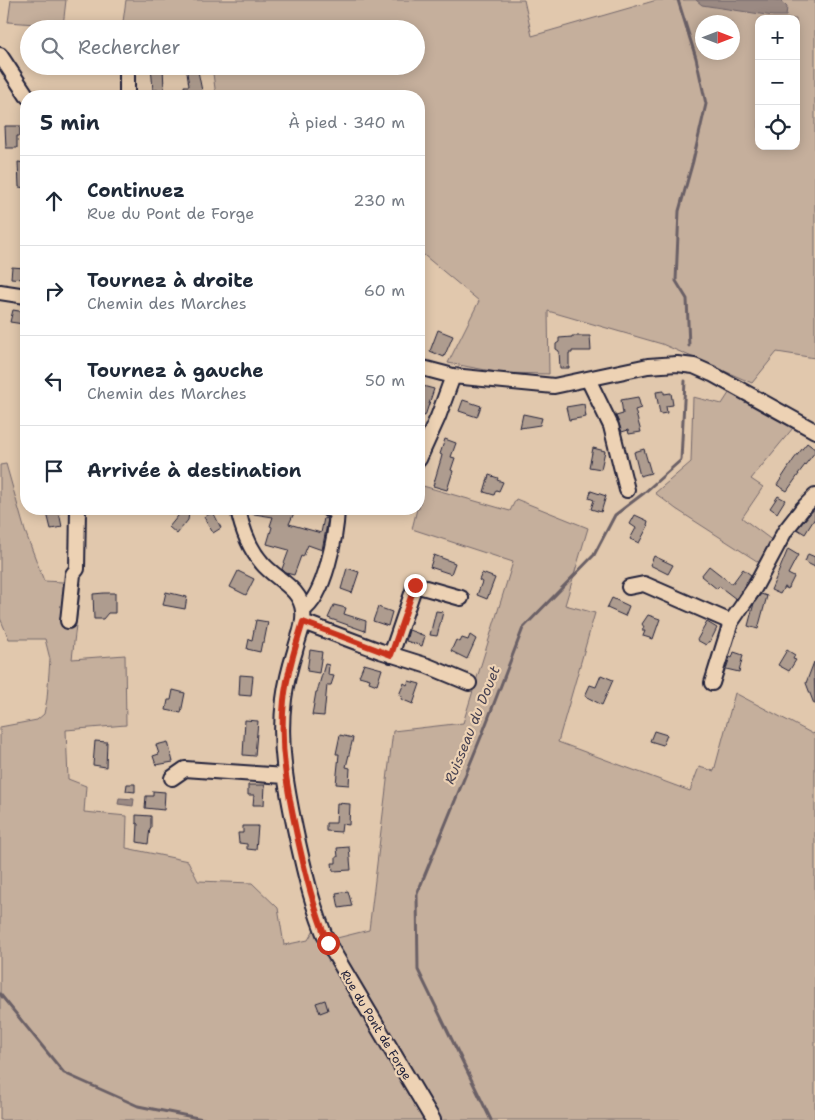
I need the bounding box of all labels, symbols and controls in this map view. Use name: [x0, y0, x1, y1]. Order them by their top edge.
north arrow: [695, 15, 740, 60]
map controls: [755, 15, 800, 150]
button: +: [755, 15, 800, 60]
search box: [20, 20, 425, 75]
icon: search: [38, 34, 66, 62]
text: Rechercher: [78, 35, 181, 60]
button: −: [755, 60, 800, 105]
button: locate: [755, 105, 800, 150]
text: 5 min: [40, 109, 100, 137]
text: À pied · 340 m: [288, 112, 405, 133]
text: Continuez: [87, 178, 185, 203]
icon: ahead: [40, 187, 68, 215]
text: 230 m: [353, 190, 405, 211]
text: Rue du Pont de Forge: [87, 203, 254, 224]
text: Tournez à droite: [87, 268, 254, 293]
icon: right: [40, 277, 68, 305]
text: 60 m: [364, 280, 405, 301]
text: Chemin des Marches: [87, 293, 247, 314]
text: Tournez à gauche: [87, 358, 264, 383]
icon: left: [40, 367, 68, 395]
text: 50 m: [365, 370, 405, 391]
text: Chemin des Marches: [87, 383, 247, 404]
icon: arrive: [40, 457, 68, 485]
text: Arrivée à destination: [87, 458, 301, 483]
route end: [404, 574, 427, 597]
water label: Ruisseau du Douet: [440, 663, 504, 787]
route start: [317, 932, 340, 955]
street label: Rue du Pont de Forge: [337, 967, 415, 1083]

